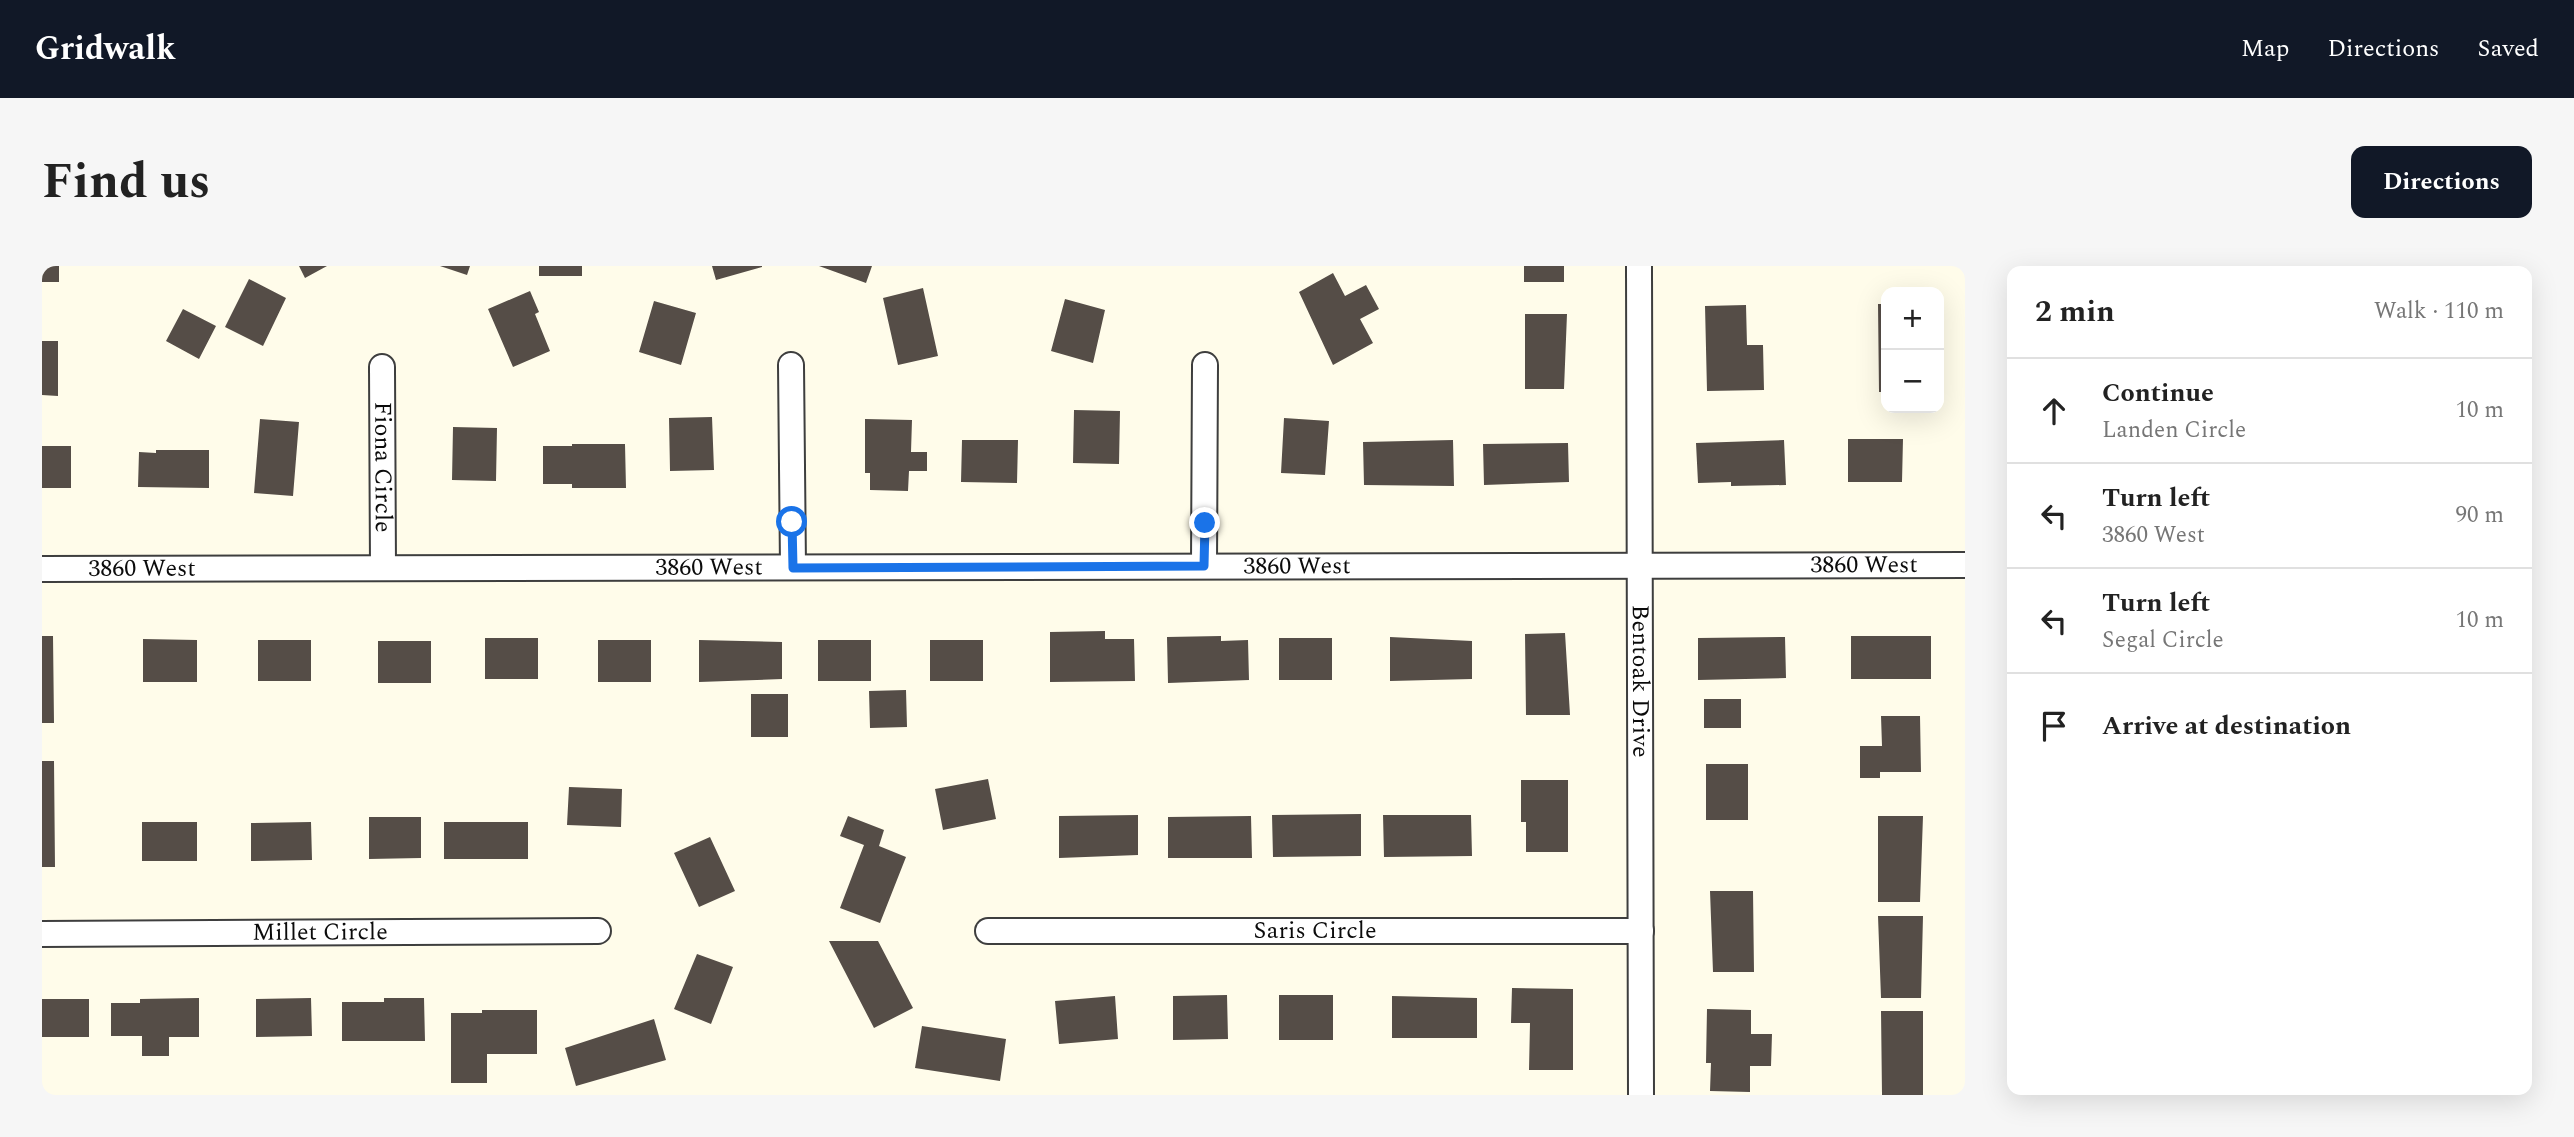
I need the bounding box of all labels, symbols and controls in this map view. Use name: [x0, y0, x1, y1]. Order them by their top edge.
text: Gridwalk: [35, 24, 176, 74]
text: Map: [2241, 31, 2289, 67]
text: Directions: [2327, 31, 2439, 67]
text: Saved: [2477, 31, 2539, 67]
text: Find us: [42, 145, 210, 220]
button: Directions: [2351, 146, 2532, 218]
map controls: [1881, 287, 1944, 413]
button: +: [1881, 287, 1944, 350]
text: 2 min: [2035, 289, 2115, 335]
text: Walk · 110 m: [2374, 294, 2504, 329]
button: −: [1881, 350, 1944, 413]
text: Continue: [2102, 373, 2214, 413]
icon: ahead: [2035, 392, 2073, 430]
text: 10 m: [2455, 393, 2504, 428]
street label: Fiona Circle: [364, 401, 401, 533]
text: Landen Circle: [2102, 413, 2246, 448]
text: Turn left: [2102, 478, 2210, 518]
icon: left: [2035, 497, 2073, 535]
text: 90 m: [2455, 498, 2504, 533]
route start: [776, 506, 807, 537]
route end: [1189, 507, 1220, 538]
text: 3860 West: [2102, 518, 2205, 553]
street label: 3860 West: [1810, 547, 1918, 583]
street label: 3860 West: [1243, 548, 1351, 585]
street label: 3860 West: [655, 550, 763, 586]
street label: 3860 West: [88, 551, 196, 587]
text: Turn left: [2102, 583, 2210, 623]
icon: left: [2035, 602, 2073, 640]
text: 10 m: [2455, 603, 2504, 638]
street label: Bentoak Drive: [1622, 604, 1658, 758]
text: Segal Circle: [2102, 623, 2224, 658]
text: Arrive at destination: [2102, 706, 2351, 746]
icon: arrive: [2035, 707, 2073, 745]
street label: Saris Circle: [1253, 913, 1377, 949]
street label: Millet Circle: [252, 914, 388, 951]

